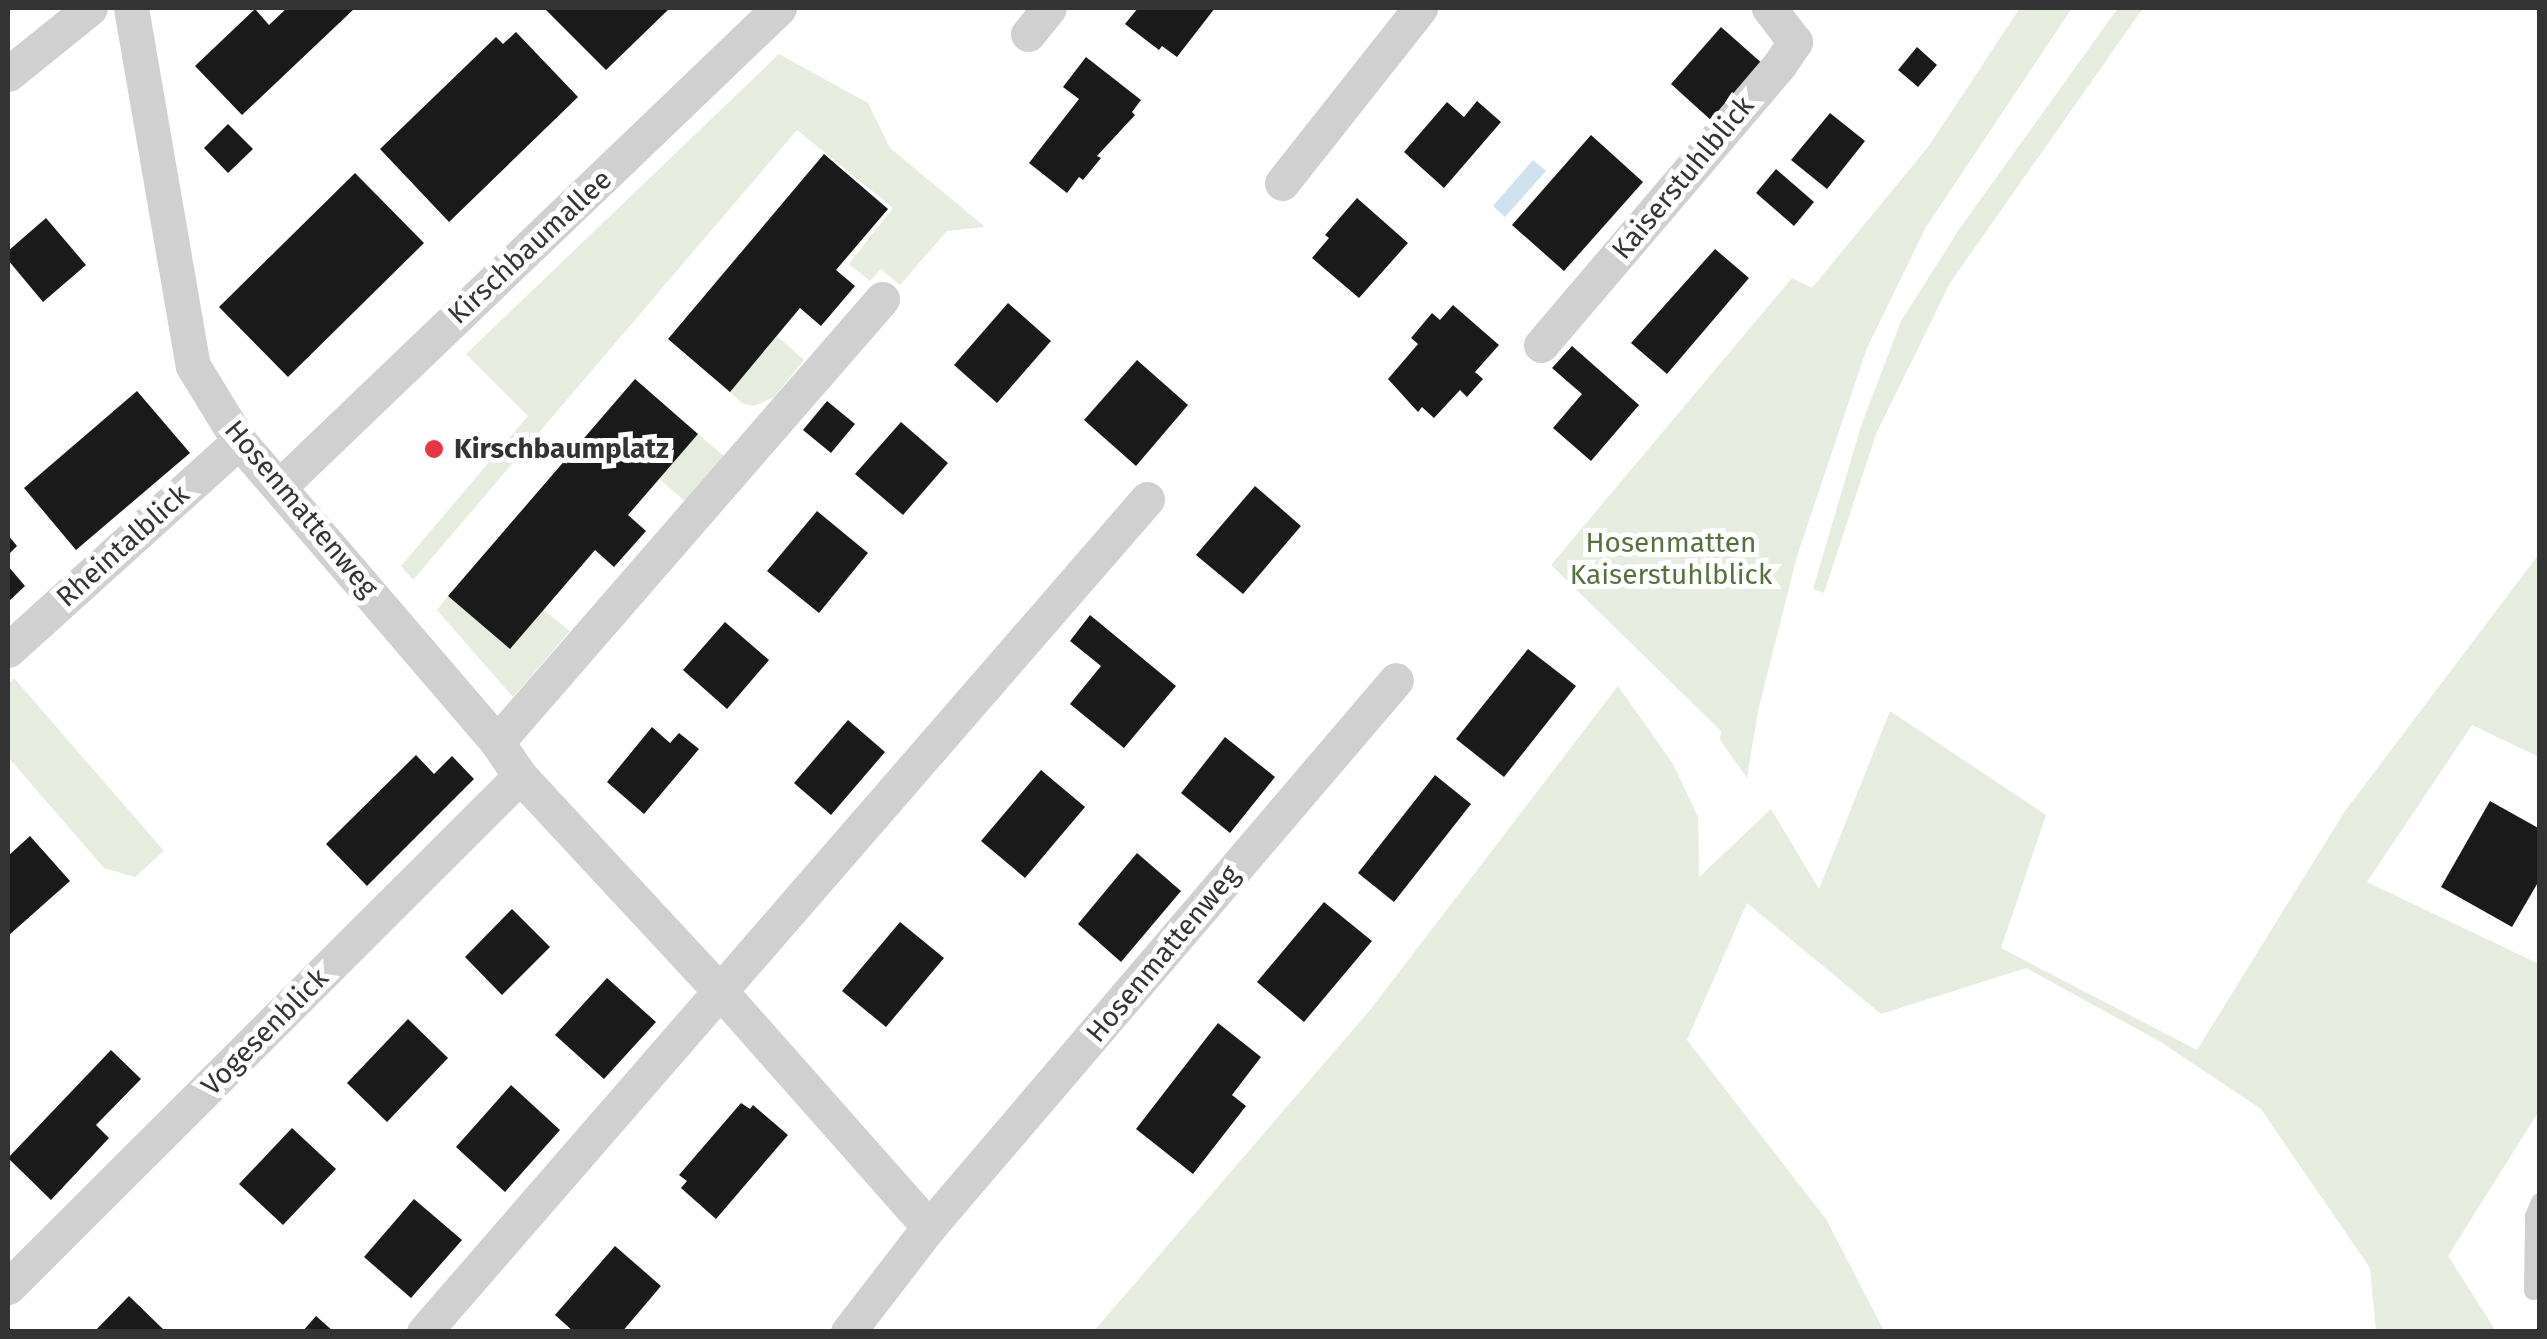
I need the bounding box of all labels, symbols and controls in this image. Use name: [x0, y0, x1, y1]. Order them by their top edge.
street label: Kaiserstuhlblick: [1605, 90, 1761, 266]
street label: Kirschbaumallee: [441, 163, 619, 331]
street label: Hosenmattenweg: [217, 414, 385, 604]
place label: Kirschbaumplatz: [454, 432, 669, 466]
marker: Kirschbaumplatz: [423, 438, 445, 460]
street label: Rheintalblick: [50, 478, 196, 614]
park label: Hosenmatten Kaiserstuhlblick: [1570, 526, 1772, 592]
street label: Hosenmattenweg: [1079, 859, 1247, 1049]
street label: Vogesenblick: [195, 962, 335, 1102]

